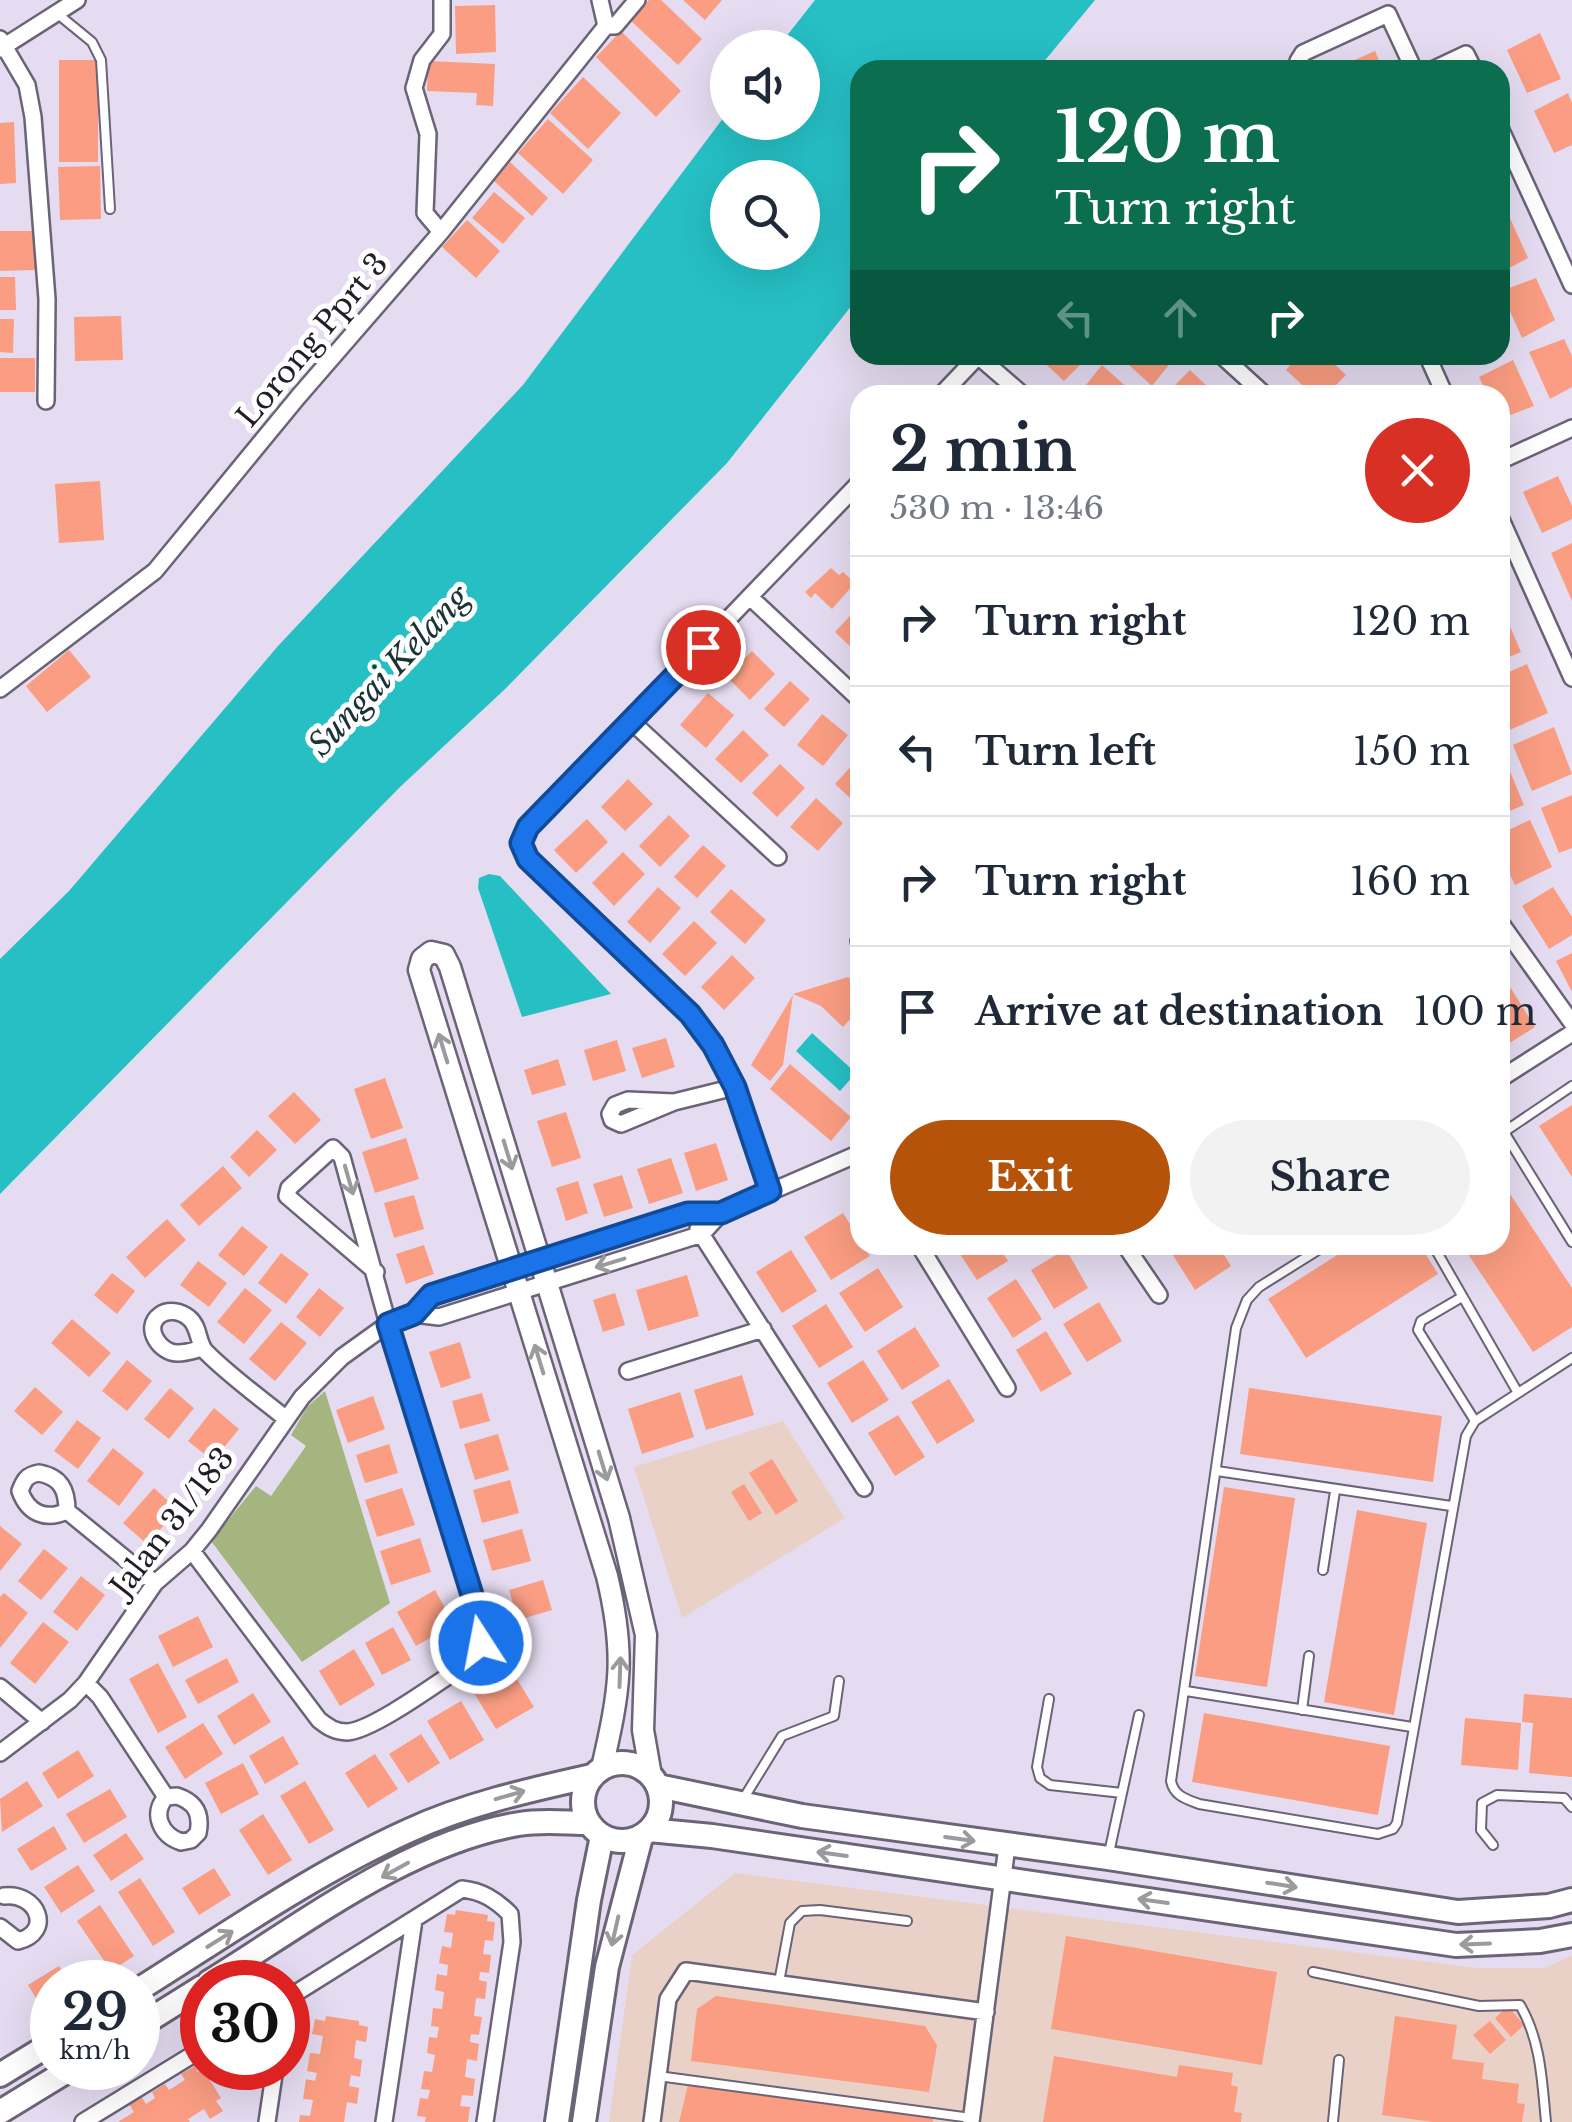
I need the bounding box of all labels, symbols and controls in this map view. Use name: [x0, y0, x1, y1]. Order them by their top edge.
map controls: [710, 30, 820, 270]
button: sound: [710, 30, 820, 140]
text: 120 m: [1055, 94, 1280, 181]
icon: right: [890, 100, 1020, 230]
button: search: [710, 160, 820, 270]
text: Turn right: [1055, 180, 1296, 236]
street label: Lorong Pprt 3: [229, 246, 395, 434]
icon: left: [1048, 290, 1103, 345]
icon: ahead: [1153, 290, 1208, 345]
icon: right: [1258, 290, 1313, 345]
text: 2 min: [890, 413, 1077, 487]
button: close: [1365, 418, 1470, 523]
text: 530 m · 13:46: [890, 488, 1104, 528]
water label: Sungai Kelang: [300, 576, 480, 765]
icon: right: [890, 594, 945, 649]
text: Turn right: [975, 598, 1186, 645]
text: 120 m: [1351, 598, 1470, 645]
pin: [661, 605, 746, 690]
icon: arrive: [676, 620, 731, 675]
icon: left: [890, 724, 945, 779]
text: Turn left: [975, 728, 1156, 775]
text: 150 m: [1353, 728, 1470, 775]
icon: right: [890, 854, 945, 909]
text: Turn right: [975, 858, 1186, 905]
text: 160 m: [1350, 858, 1470, 905]
icon: arrive: [890, 984, 945, 1039]
text: Arrive at destination: [975, 988, 1384, 1035]
text: 100 m: [1414, 988, 1536, 1035]
one-way arrow: [433, 1033, 451, 1064]
button: Exit: [890, 1120, 1170, 1235]
button: Share: [1190, 1120, 1470, 1235]
one-way arrow: [500, 1139, 518, 1171]
one-way arrow: [341, 1163, 359, 1195]
one-way arrow: [595, 1255, 626, 1273]
one-way arrow: [529, 1343, 547, 1375]
street label: Jalan 31/183: [100, 1440, 242, 1607]
one-way arrow: [595, 1450, 613, 1482]
position arrow: [429, 1591, 533, 1695]
one-way arrow: [610, 1656, 629, 1689]
one-way arrow: [494, 1785, 525, 1804]
one-way arrow: [944, 1831, 976, 1849]
one-way arrow: [816, 1844, 848, 1862]
one-way arrow: [381, 1861, 410, 1881]
one-way arrow: [1265, 1876, 1298, 1895]
one-way arrow: [1138, 1891, 1170, 1909]
one-way arrow: [605, 1914, 623, 1946]
one-way arrow: [206, 1929, 234, 1949]
one-way arrow: [1460, 1935, 1492, 1954]
speed limit sign: 30: [180, 1960, 310, 2090]
text: 29: [62, 1981, 128, 2044]
text: km/h: [60, 2035, 130, 2066]

